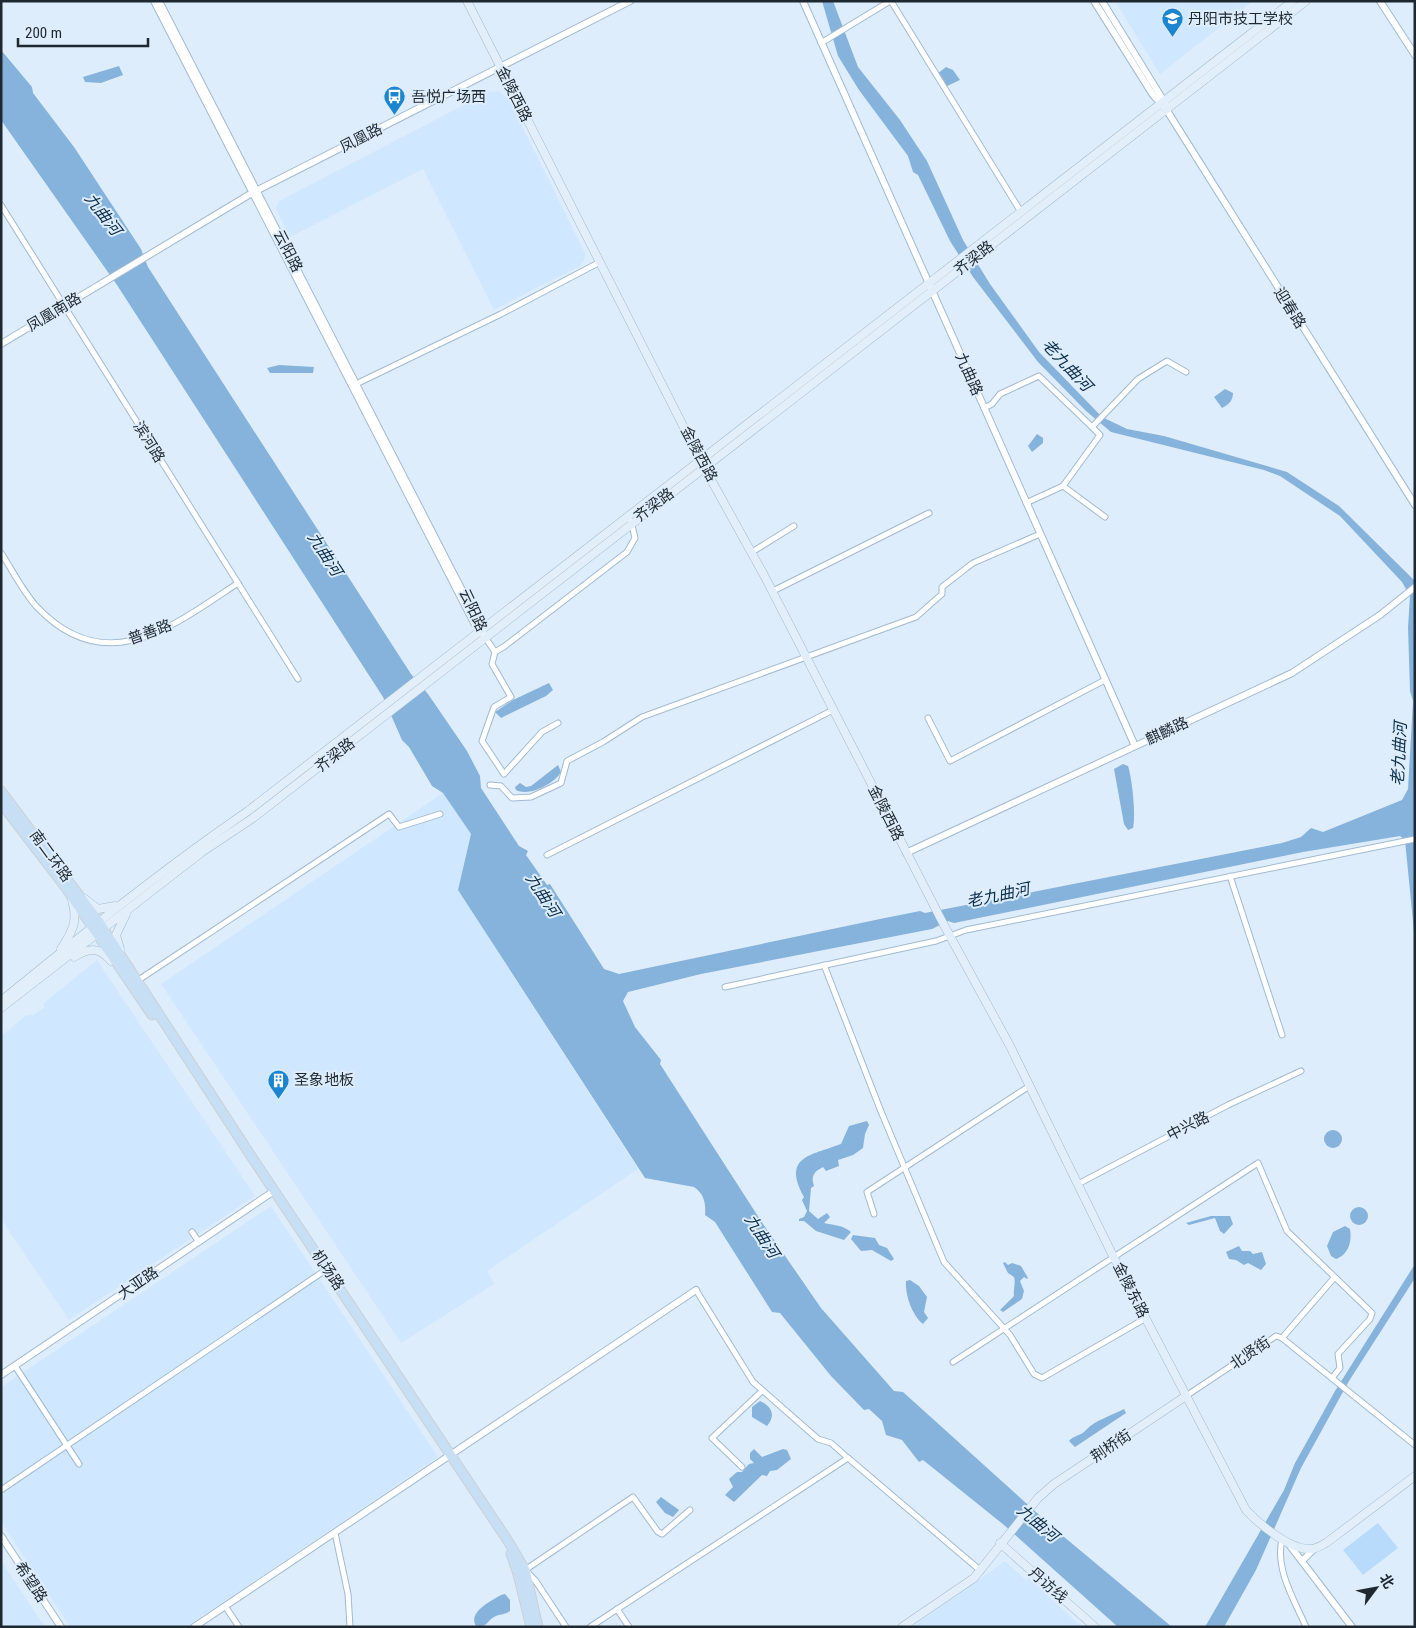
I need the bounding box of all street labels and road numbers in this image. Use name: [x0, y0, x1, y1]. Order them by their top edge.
street label: 金陵西路: [492, 63, 536, 125]
street label: 凤凰路: [337, 120, 385, 156]
street label: 云阳路: [270, 227, 306, 275]
street label: 齐梁路: [951, 237, 997, 279]
street label: 迎春路: [1270, 284, 1310, 332]
street label: 凤凰南路: [24, 289, 84, 335]
street label: 九曲路: [952, 350, 986, 398]
street label: 滨河路: [129, 418, 169, 466]
street label: 金陵西路: [677, 423, 721, 485]
street label: 齐梁路: [631, 484, 677, 526]
street label: 云阳路: [455, 586, 491, 634]
street label: 普善路: [126, 616, 174, 648]
street label: 麒麟路: [1143, 713, 1191, 749]
street label: 齐梁路: [312, 734, 358, 776]
street label: 金陵西路: [864, 782, 908, 844]
street label: 南二环路: [26, 826, 76, 886]
street label: 中兴路: [1164, 1108, 1212, 1144]
street label: 机场路: [308, 1246, 348, 1294]
street label: 金陵东路: [1109, 1259, 1153, 1321]
street label: 大亚路: [114, 1263, 162, 1303]
street label: 北贤街: [1226, 1333, 1274, 1373]
street label: 荆桥街: [1087, 1426, 1135, 1466]
street label: 希望路: [11, 1558, 51, 1606]
street label: 丹访线: [1025, 1563, 1071, 1607]

